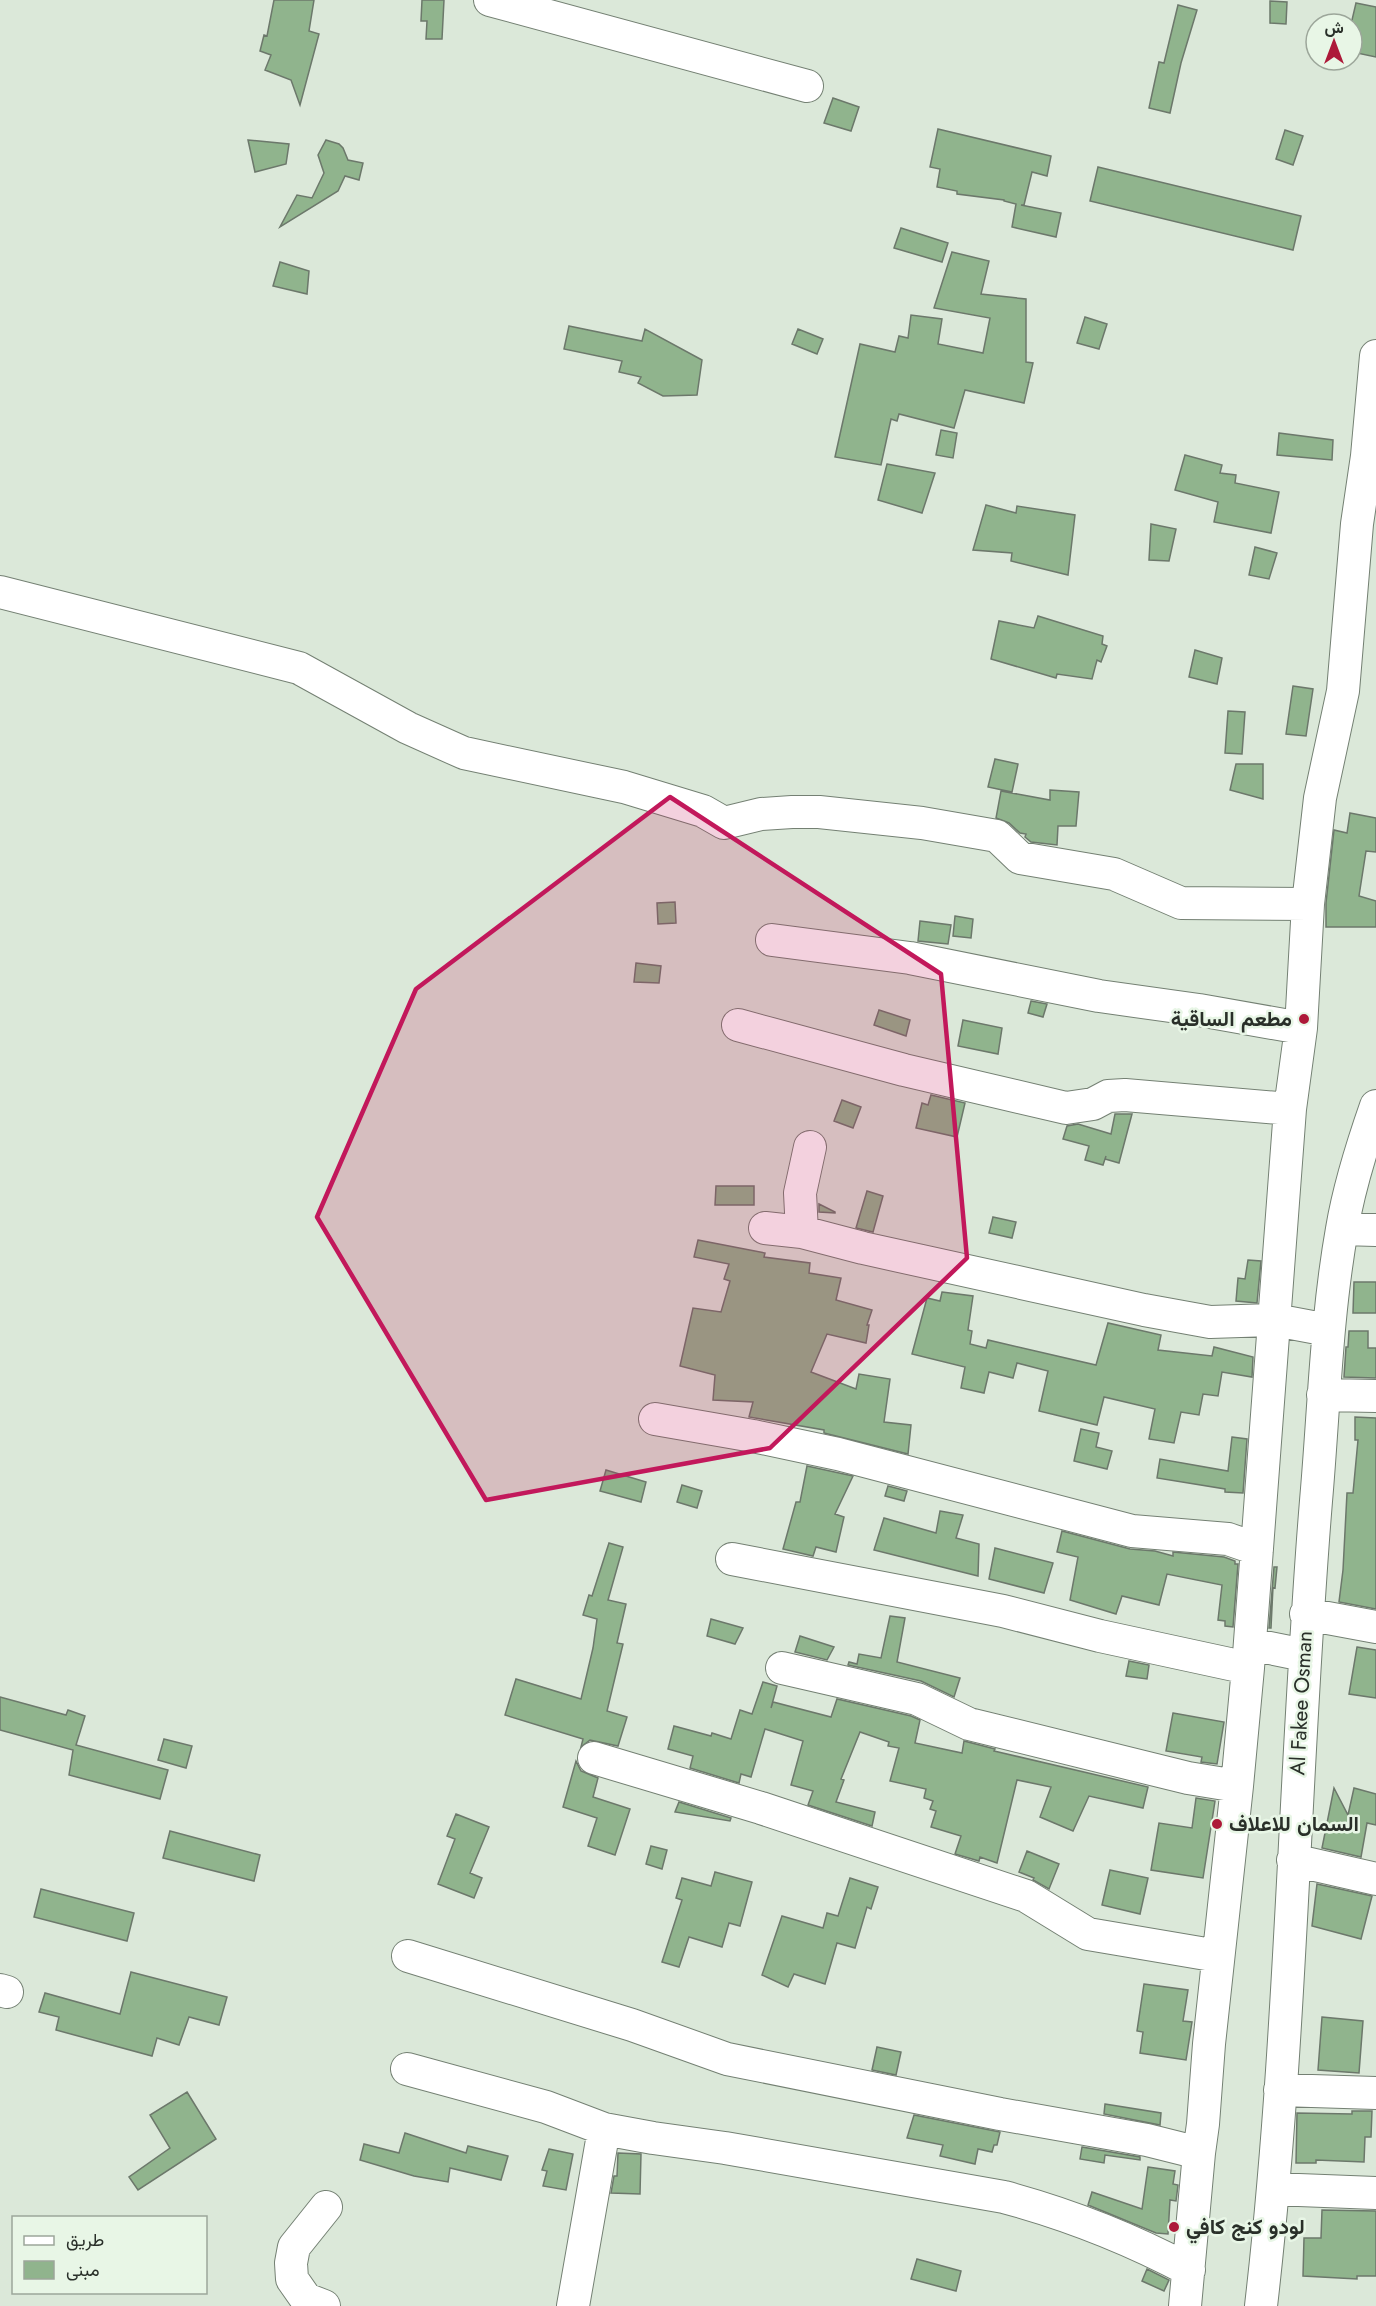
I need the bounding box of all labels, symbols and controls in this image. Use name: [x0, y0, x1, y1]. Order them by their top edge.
north arrow: [1304, 12, 1364, 72]
text: ش: [1324, 16, 1344, 39]
place label: مطعم الساقية: [1171, 1004, 1292, 1034]
marker: مطعم الساقية: [1297, 1012, 1311, 1026]
street label: Al Fakee Osman: [1282, 1630, 1320, 1776]
place label: السمان للاعلاف: [1229, 1809, 1359, 1839]
marker: السمان للاعلاف: [1210, 1817, 1224, 1831]
place label: لودو كنج كافي: [1186, 2212, 1305, 2244]
legend: [12, 2216, 207, 2294]
marker: لودو كنج كافي: [1167, 2220, 1181, 2234]
text: طريق: [66, 2227, 104, 2253]
text: مبنى: [66, 2257, 100, 2283]

